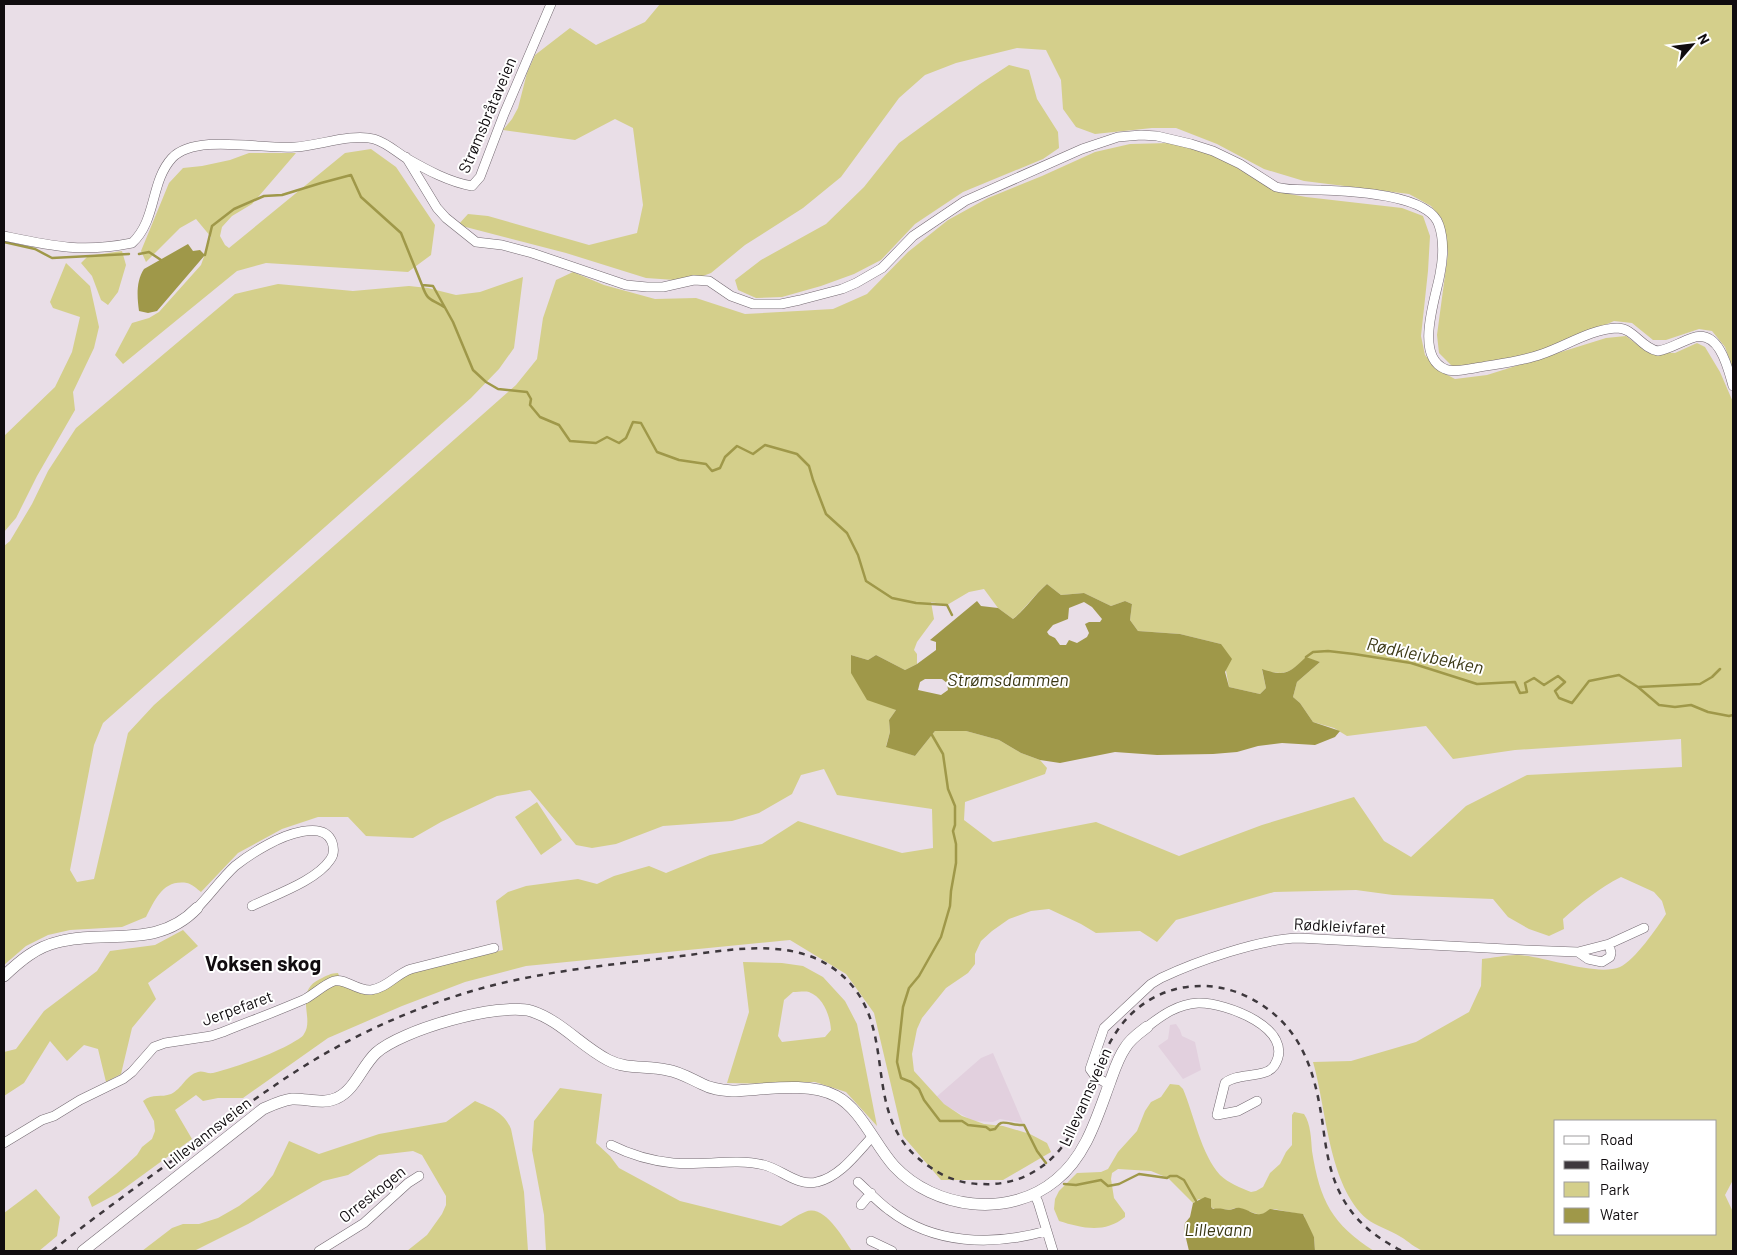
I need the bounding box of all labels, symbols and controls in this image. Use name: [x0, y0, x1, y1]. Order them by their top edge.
north arrow: [1667, 20, 1717, 70]
text: N: [1694, 31, 1714, 47]
street label: Strømsbråtaveien: [454, 54, 520, 176]
water label: Rødkleivbekken: [1365, 632, 1486, 678]
water label: Strømsdammen: [947, 668, 1069, 690]
street label: Rødkleivfaret: [1293, 914, 1387, 937]
district label: Voksen skog: [205, 950, 321, 975]
street label: Jerpefaret: [199, 986, 275, 1029]
street label: Lillevannsveien: [1054, 1045, 1115, 1149]
street label: Lillevannsveien: [159, 1092, 254, 1173]
legend: [1554, 1120, 1717, 1235]
text: Road: [1600, 1130, 1633, 1148]
text: Railway: [1600, 1155, 1649, 1173]
street label: Orreskogen: [335, 1161, 409, 1226]
text: Park: [1600, 1180, 1630, 1198]
text: Water: [1600, 1205, 1639, 1223]
water label: Lillevann: [1184, 1218, 1252, 1240]

